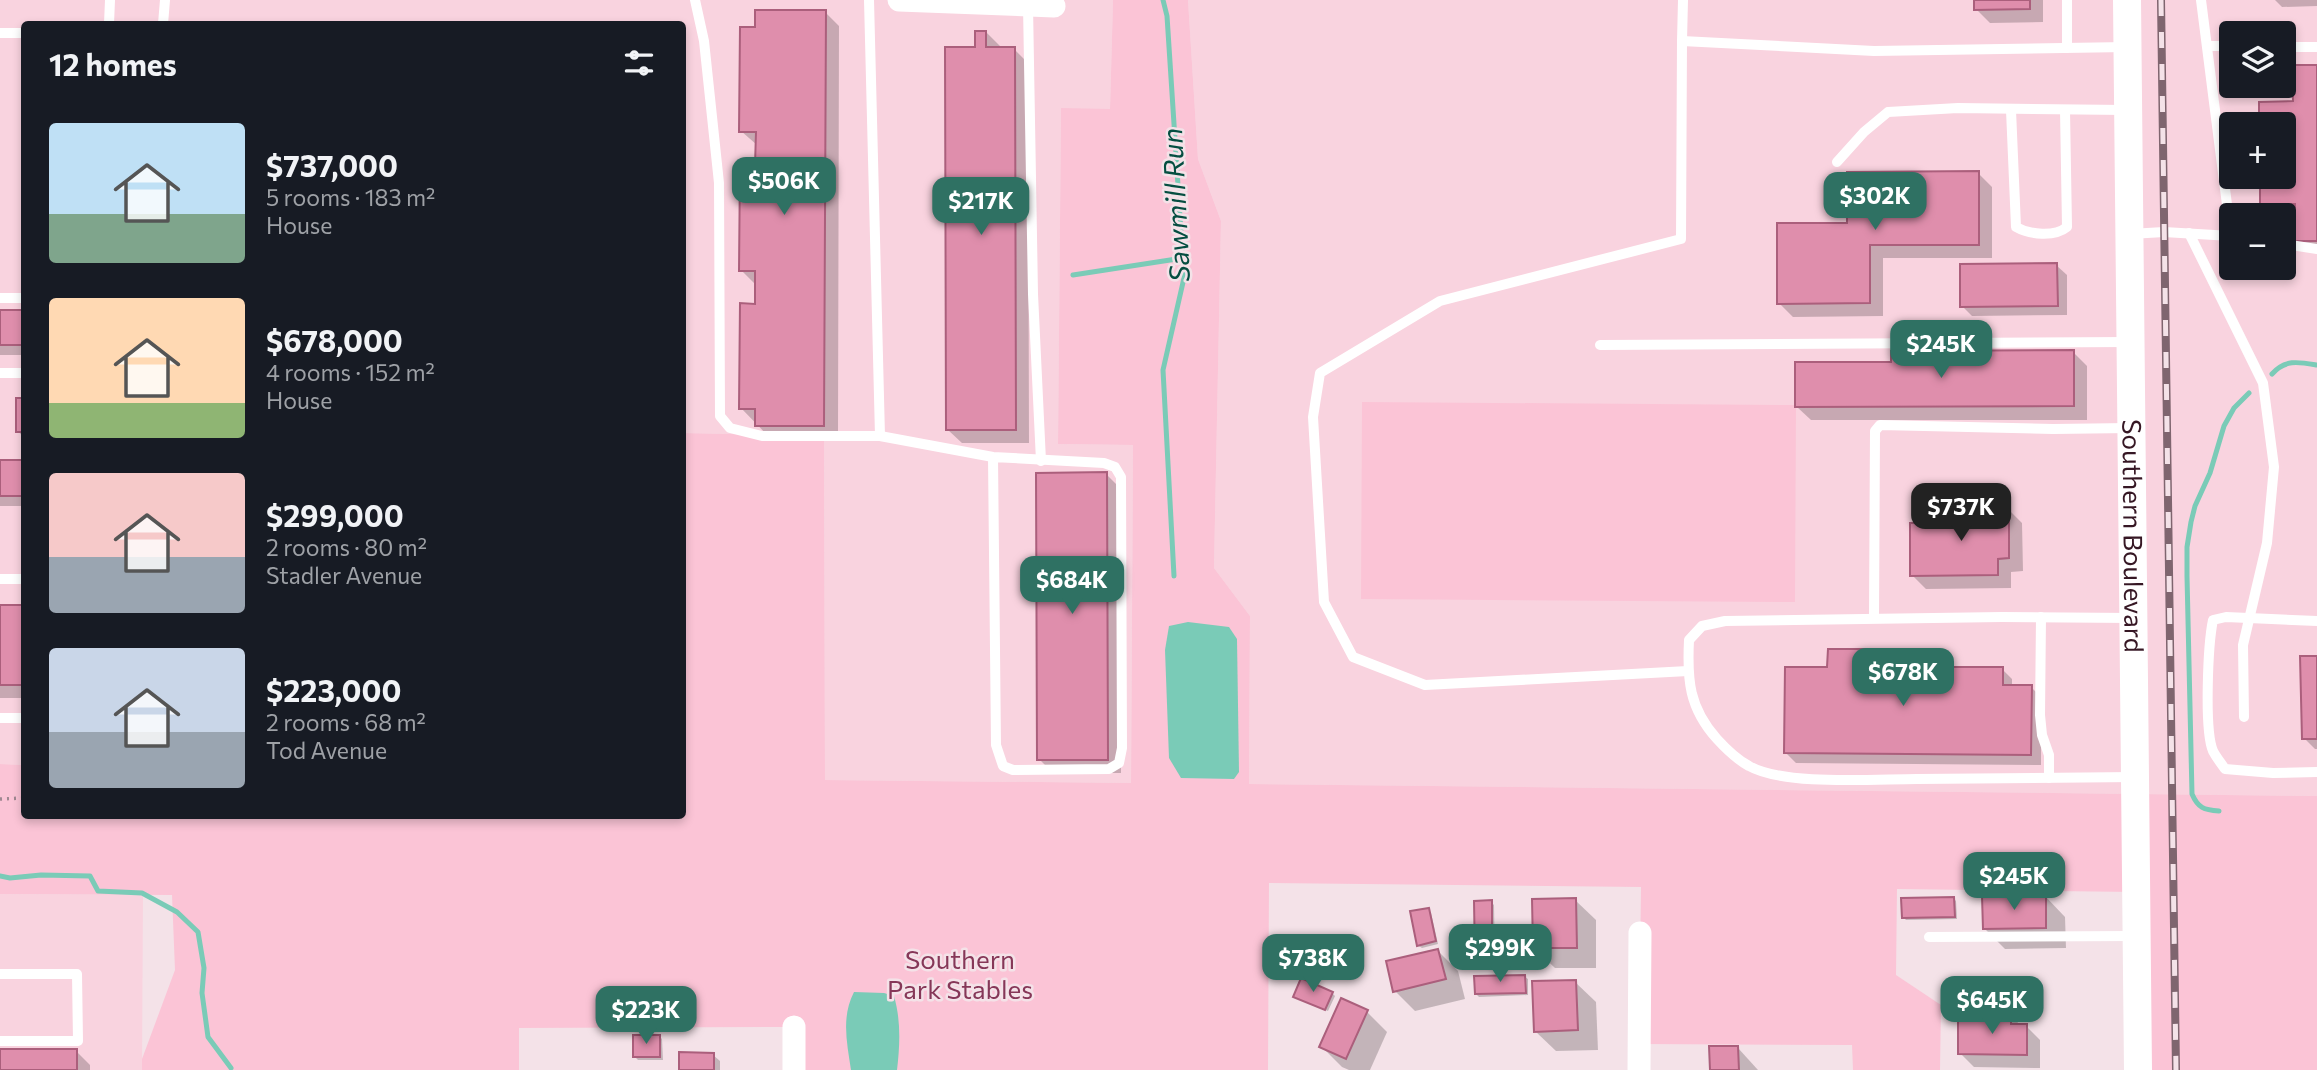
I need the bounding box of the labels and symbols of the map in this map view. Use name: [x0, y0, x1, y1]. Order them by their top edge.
water label: Sawmill Run: [1154, 127, 1196, 283]
pin: $506K: [735, 158, 833, 217]
pin: $302K: [1826, 173, 1924, 232]
pin: $217K: [932, 177, 1030, 237]
pin: $245K: [1892, 320, 1990, 380]
street label: Southern Boulevard: [2117, 419, 2151, 653]
pin: $737K: [1912, 484, 2010, 543]
pin: $684K: [1023, 556, 1121, 616]
pin: $678K: [1854, 648, 1952, 708]
pin: $245K: [1965, 852, 2063, 912]
pin: $299K: [1451, 925, 1549, 984]
pin: $738K: [1264, 934, 1362, 994]
park label: Southern Park Stables: [887, 943, 1033, 1004]
pin: $645K: [1943, 976, 2041, 1036]
pin: $223K: [597, 986, 695, 1046]

